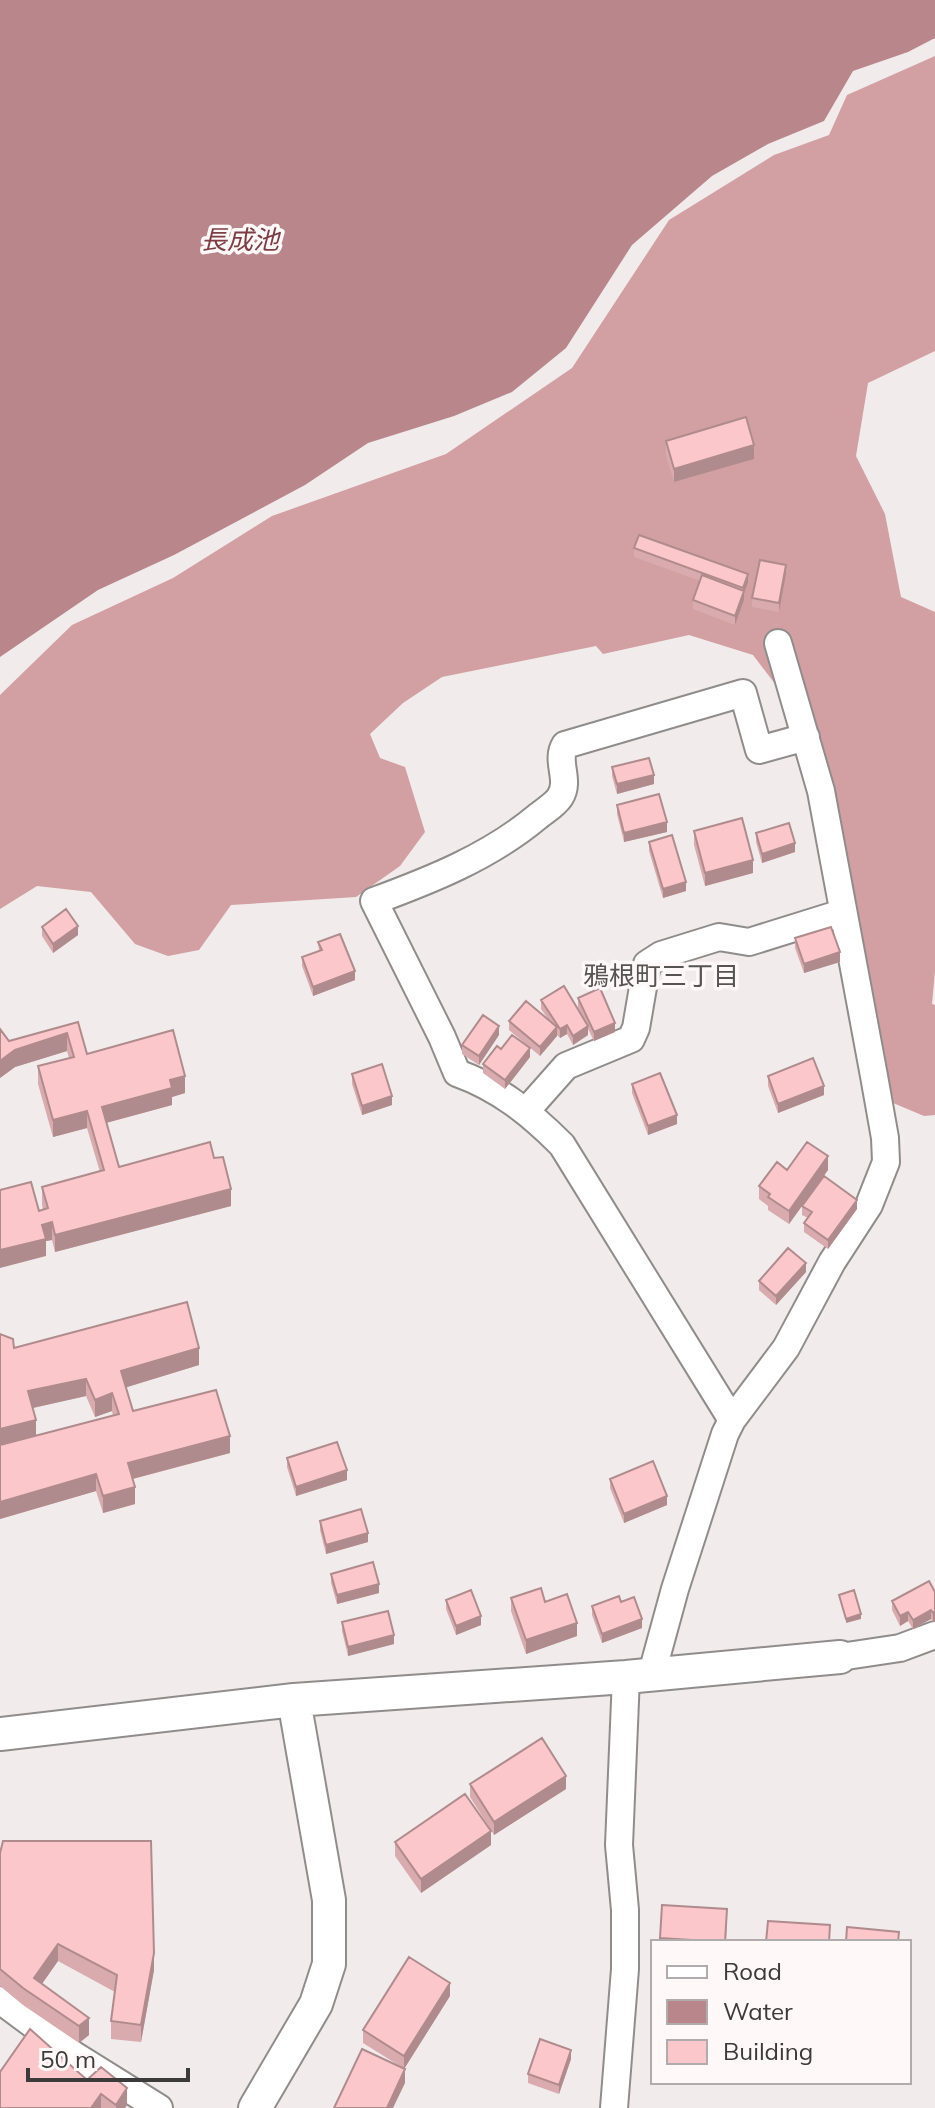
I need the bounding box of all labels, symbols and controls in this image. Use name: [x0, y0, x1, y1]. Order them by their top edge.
water label: 長成池: [201, 223, 282, 256]
district label: 鴉根町三丁目: [583, 959, 739, 992]
legend: [651, 1940, 911, 2084]
text: Road: [723, 1956, 782, 1986]
text: Water: [723, 1996, 793, 2026]
scale bar: [28, 2032, 188, 2082]
text: Building: [723, 2036, 813, 2066]
text: 50 m: [40, 2044, 96, 2074]

